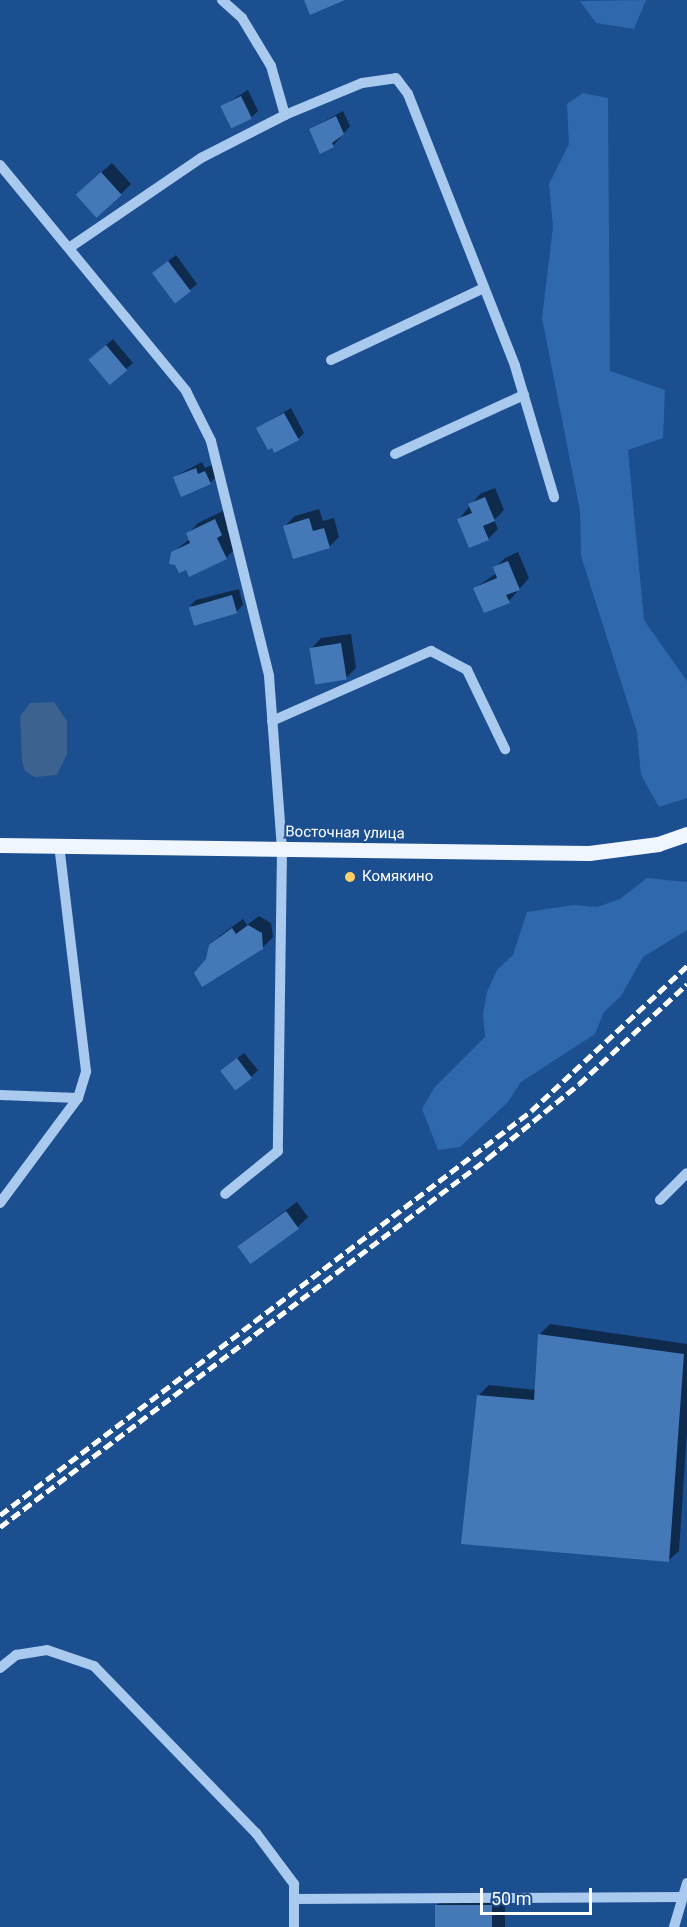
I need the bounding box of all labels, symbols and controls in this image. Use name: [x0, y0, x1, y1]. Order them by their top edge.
street label: Восточная улица: [285, 823, 405, 843]
place label: Комякино: [362, 868, 433, 886]
marker: Комякино: [343, 870, 357, 884]
scale bar: [483, 1876, 596, 1914]
text: 50 m: [491, 1888, 531, 1909]

